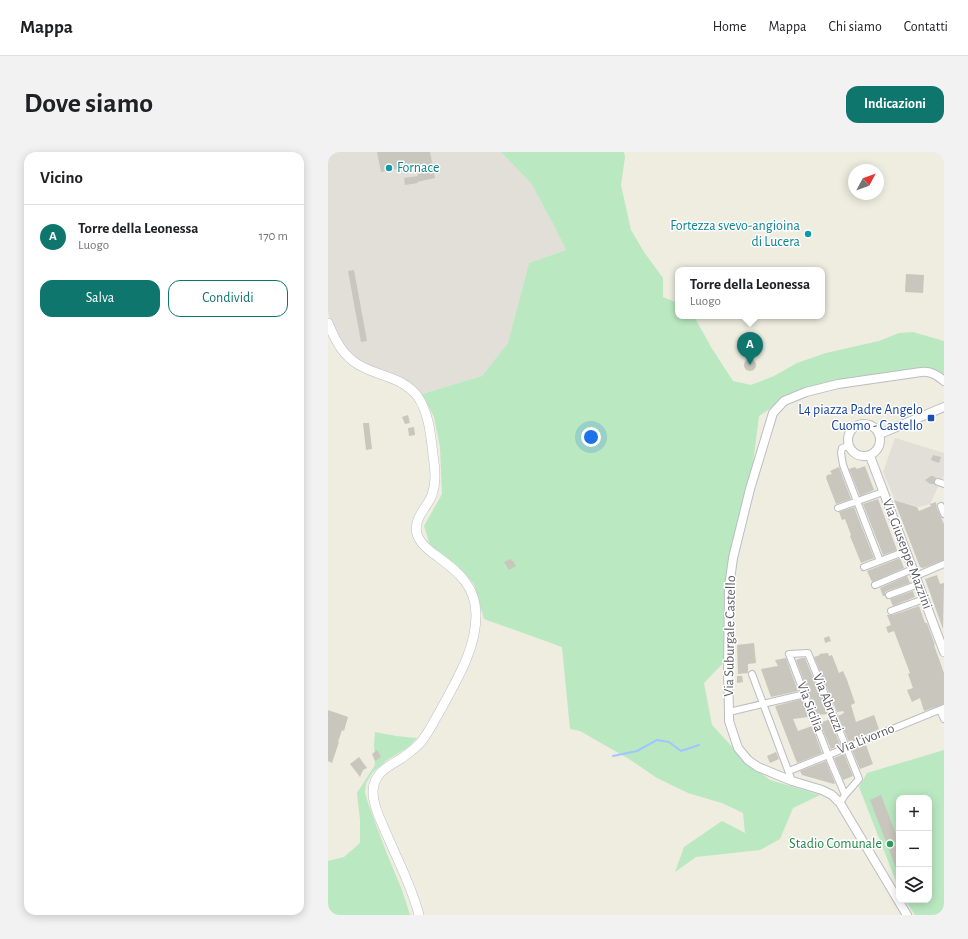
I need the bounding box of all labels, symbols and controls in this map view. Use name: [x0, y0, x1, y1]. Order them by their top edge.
text: Mappa: [20, 18, 73, 37]
text: Home: [713, 20, 746, 34]
text: Mappa: [768, 20, 807, 34]
text: Chi siamo: [829, 20, 882, 34]
text: Contatti: [904, 20, 948, 34]
button: Indicazioni: [846, 86, 944, 123]
text: Dove siamo: [24, 90, 153, 118]
place label: Fornace: [397, 161, 439, 175]
marker: Fornace: [384, 163, 394, 173]
north arrow: [848, 164, 884, 200]
text: Vicino: [40, 169, 83, 186]
place label: Fortezza svevo-angioina di Lucera: [670, 219, 801, 249]
text: Torre della Leonessa: [78, 221, 199, 236]
marker: Fortezza svevo-angioina di Lucera: [803, 229, 813, 239]
text: A: [49, 230, 57, 243]
text: 170 m: [259, 230, 288, 243]
text: Luogo: [78, 239, 109, 252]
popup: [675, 267, 825, 319]
text: Torre della Leonessa: [690, 277, 810, 292]
button: Salva: [40, 280, 160, 317]
button: Condividi: [168, 280, 288, 317]
text: Luogo: [690, 295, 721, 308]
pin: A: [737, 332, 763, 365]
place label: L4 piazza Padre Angelo Cuomo - Castello: [798, 403, 923, 433]
marker: L4 piazza Padre Angelo Cuomo - Castello: [926, 413, 936, 423]
your location: [581, 427, 601, 447]
street label: Via Giuseppe Mazzini: [880, 497, 934, 611]
street label: Via Suburgale Castello: [722, 575, 738, 697]
street label: Via Abruzzi: [810, 672, 846, 734]
street label: Via Sicilia: [794, 680, 826, 734]
street label: Via Livorno: [835, 721, 897, 757]
map controls: [896, 795, 932, 903]
button: +: [896, 795, 932, 831]
button: −: [896, 831, 932, 867]
place label: Stadio Comunale: [789, 837, 882, 851]
marker: Stadio Comunale: [885, 839, 895, 849]
button: layers: [896, 867, 932, 903]

